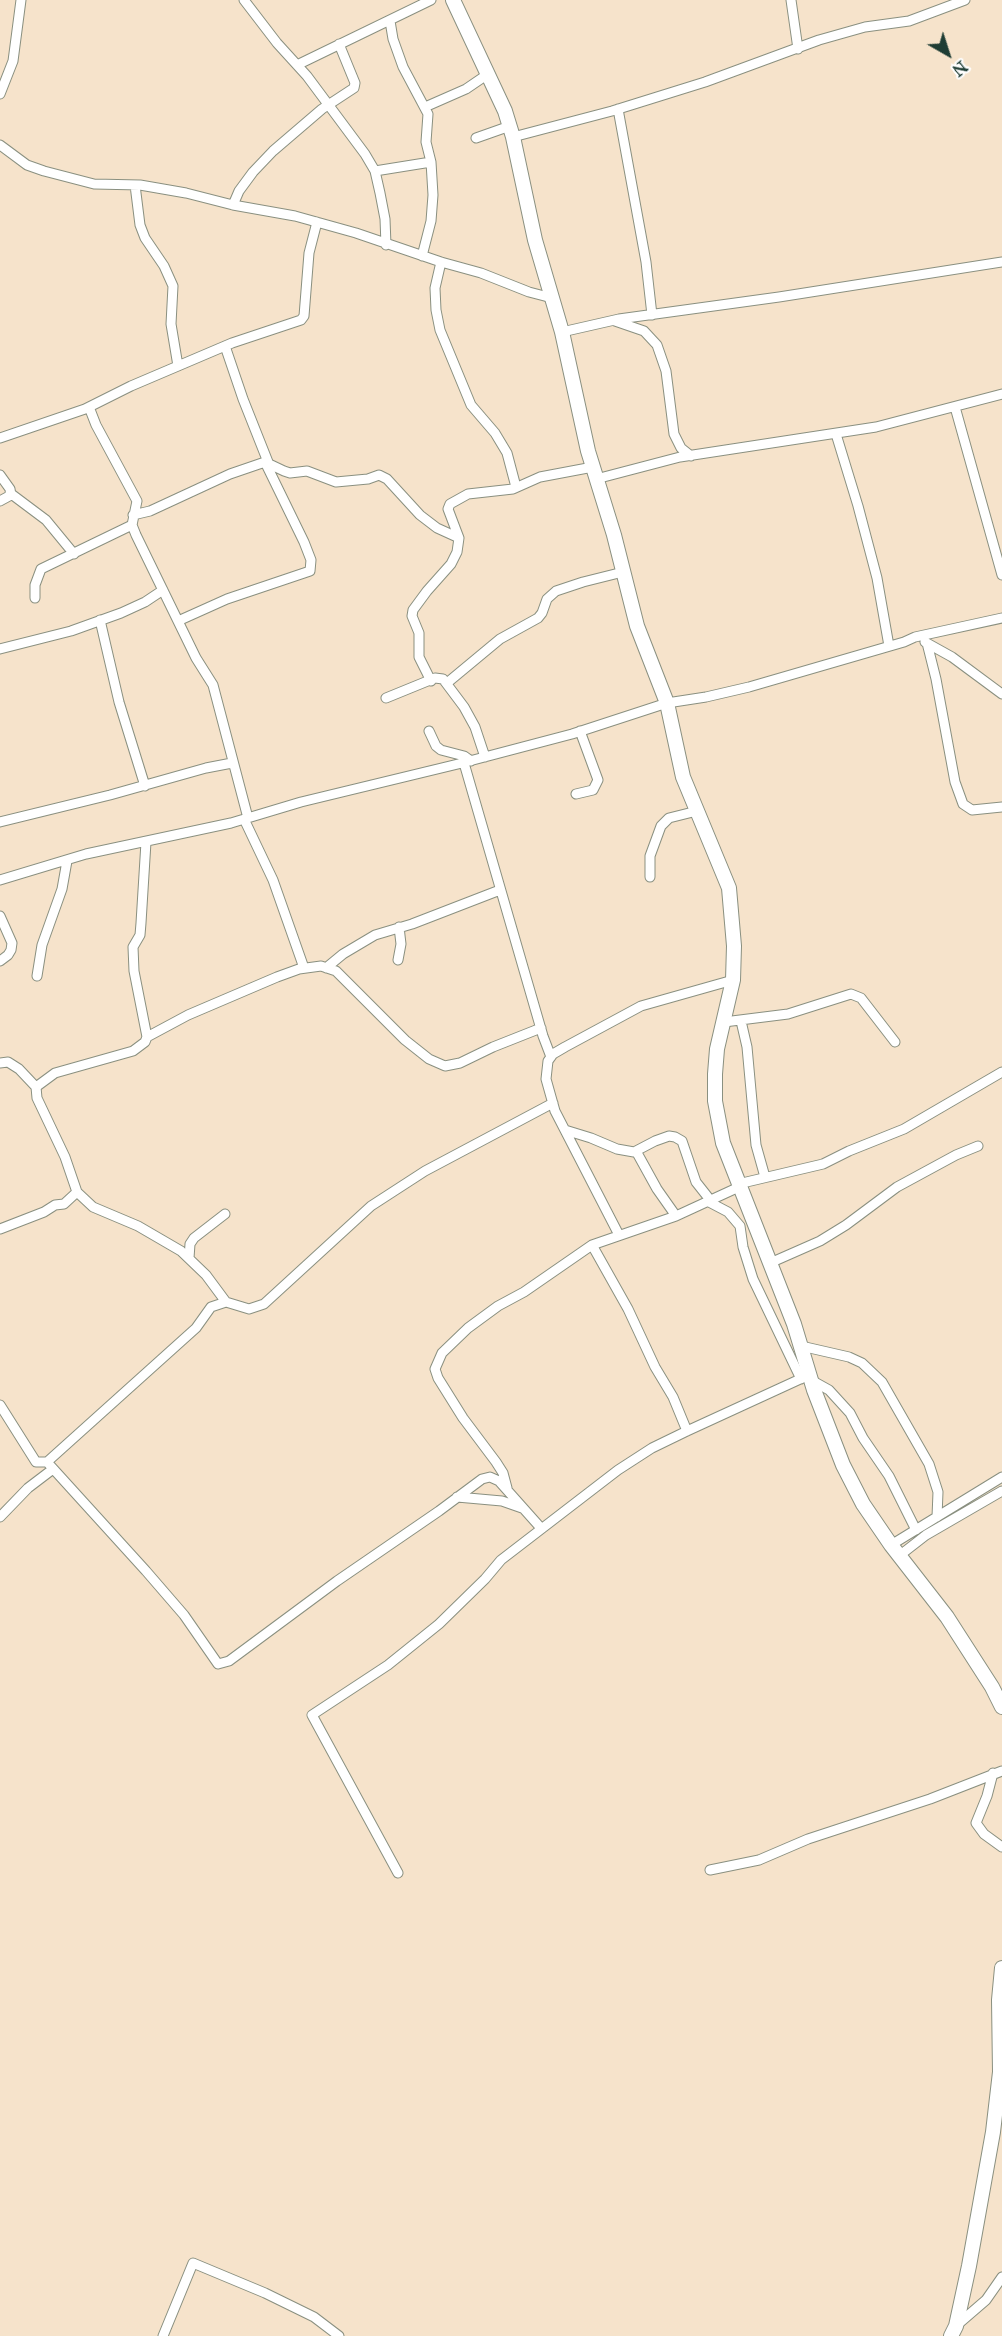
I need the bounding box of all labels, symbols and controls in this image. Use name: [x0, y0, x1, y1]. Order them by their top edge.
north arrow: [918, 24, 978, 84]
text: N: [948, 57, 971, 80]

